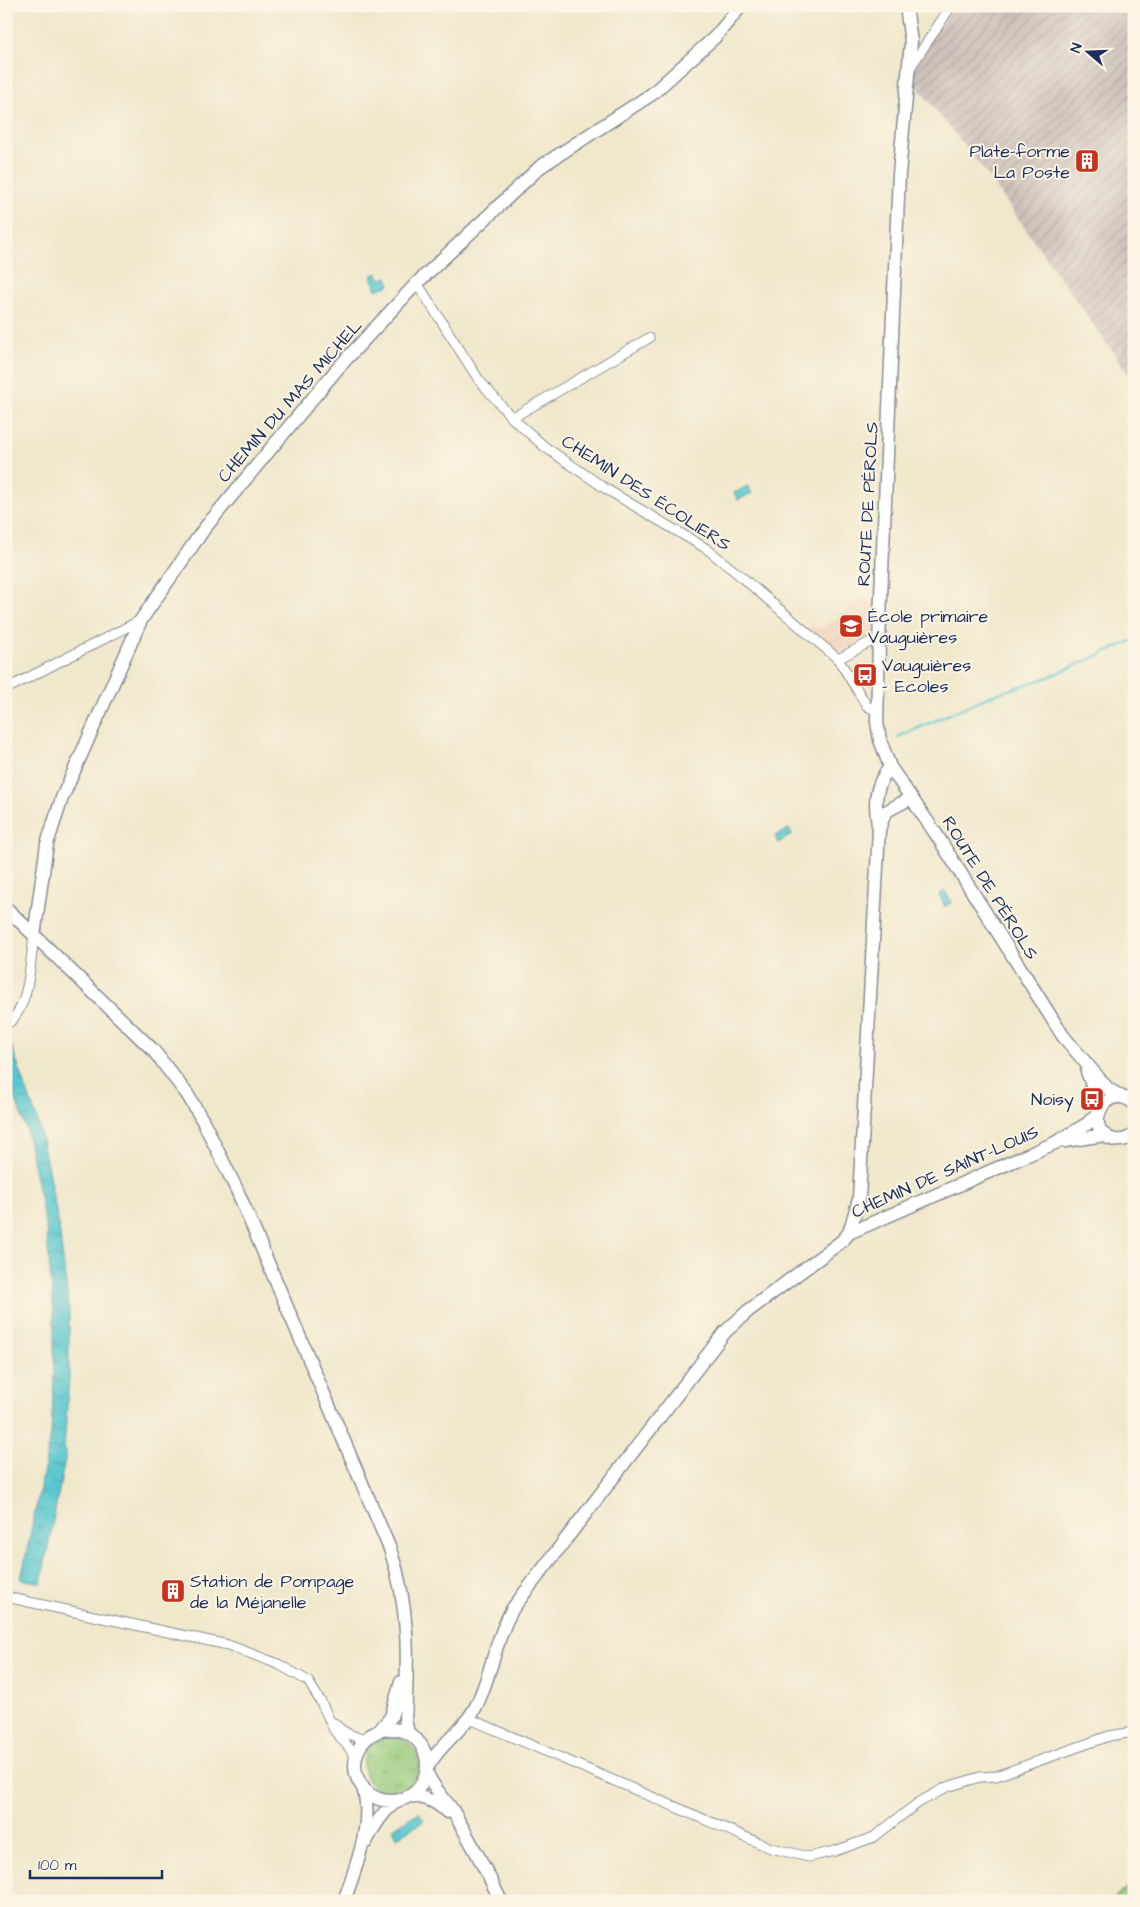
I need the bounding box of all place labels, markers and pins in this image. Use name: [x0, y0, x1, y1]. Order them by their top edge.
place label: Plate-forme La Poste: [969, 139, 1070, 185]
building icon: Plate-forme La Poste: [1074, 148, 1100, 174]
place label: École primaire Vauguières: [868, 604, 988, 651]
school or university icon: École primaire Vauguières: [838, 613, 864, 639]
place label: Vauguières - Ecoles: [882, 653, 971, 699]
bus stop icon: Vauguières - Ecoles: [852, 662, 878, 688]
bus stop icon: Noisy: [1079, 1086, 1105, 1112]
place label: Noisy: [1031, 1087, 1074, 1113]
place label: Station de Pompage de la Méjanelle: [190, 1569, 355, 1615]
building icon: Station de Pompage de la Méjanelle: [160, 1578, 186, 1604]

